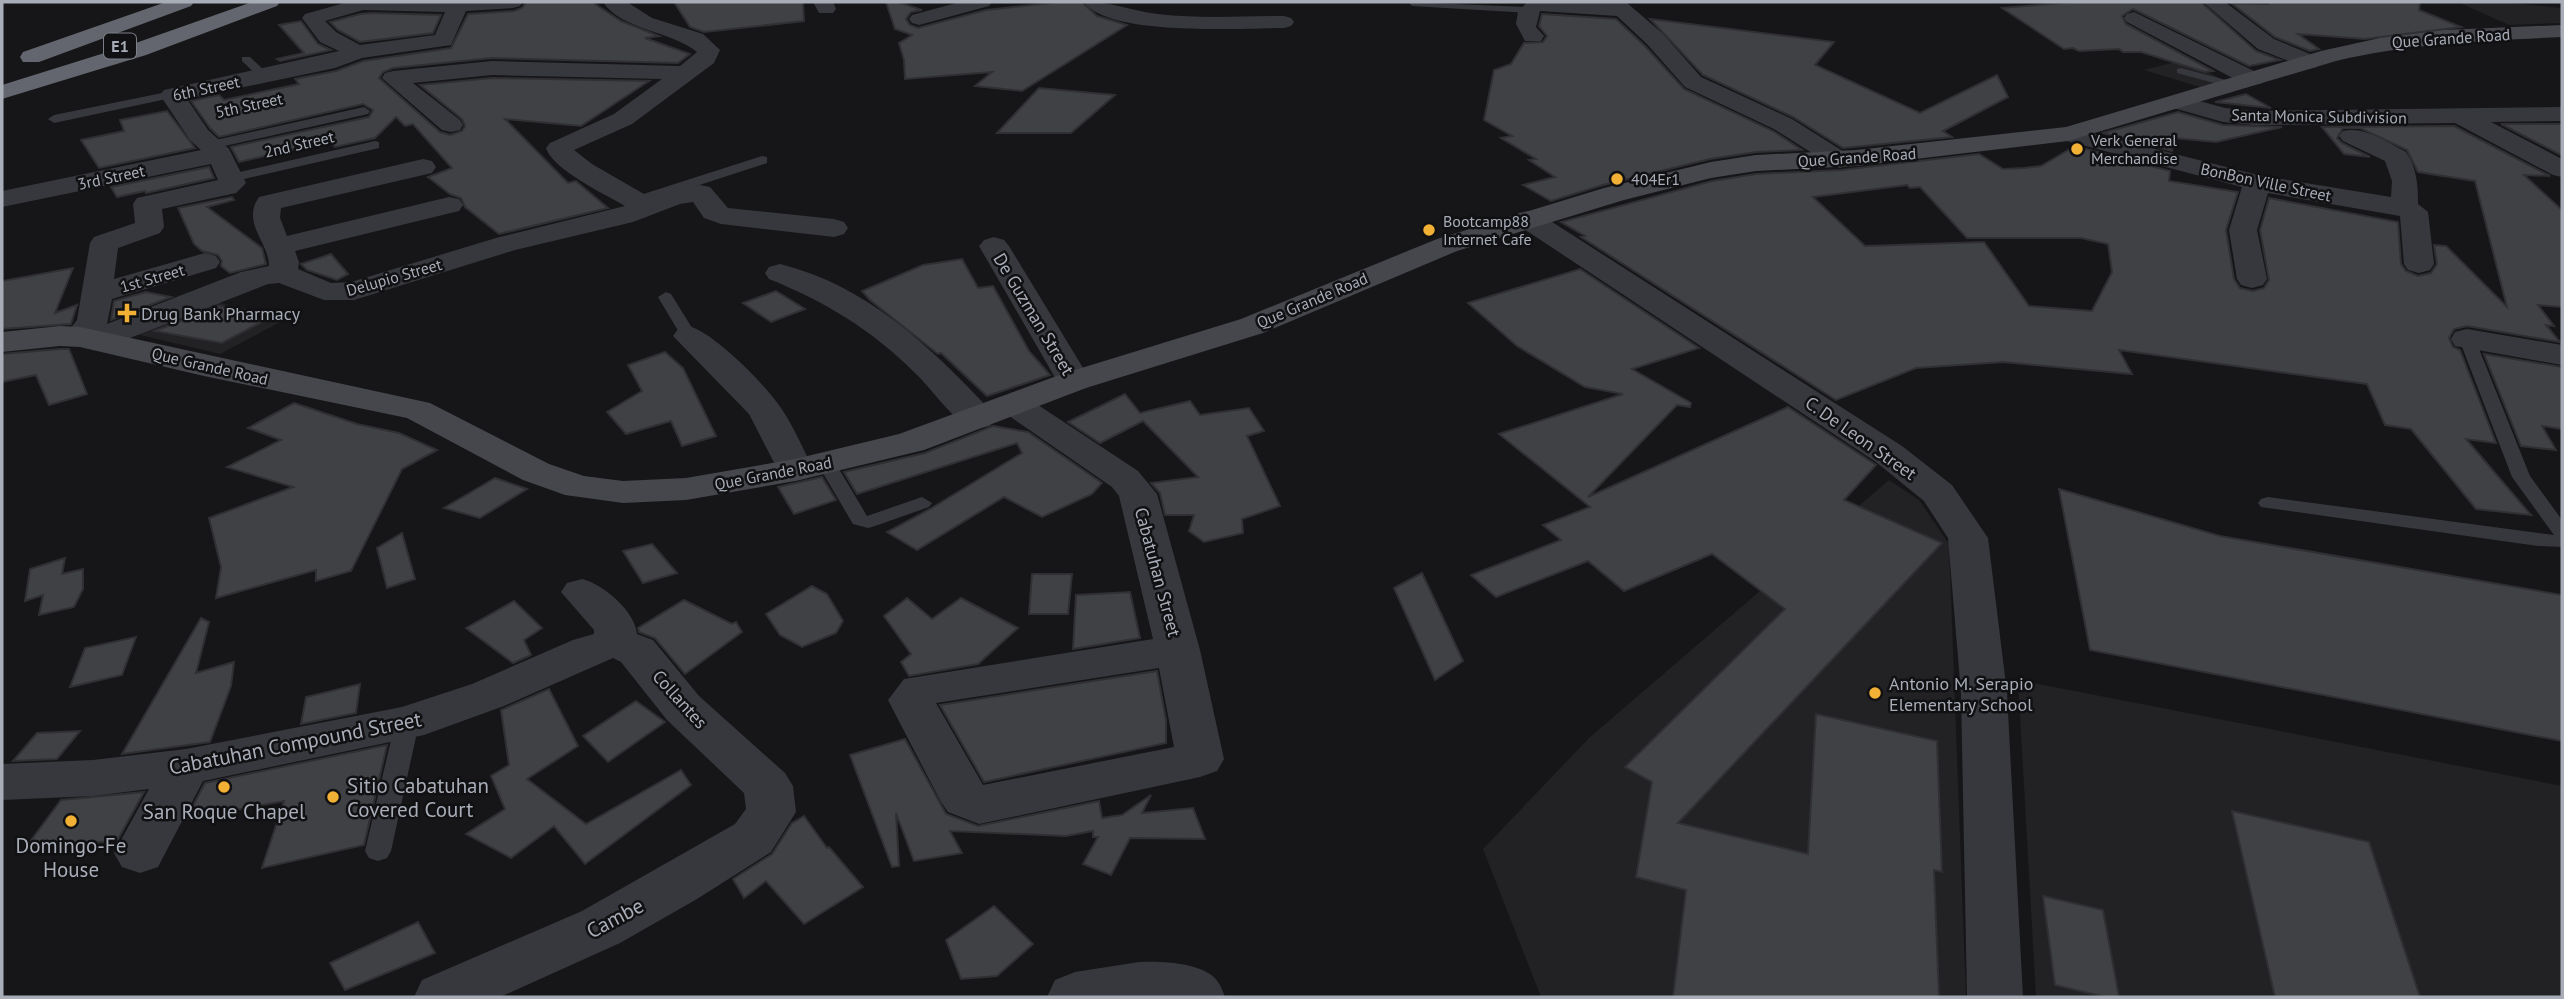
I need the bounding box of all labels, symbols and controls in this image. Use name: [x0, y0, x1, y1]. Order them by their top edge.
street label: Que Grande Road: [2391, 24, 2511, 52]
road number: E1: [104, 34, 136, 58]
street label: 6th Street: [171, 71, 242, 105]
street label: 5th Street: [214, 88, 285, 122]
street label: Santa Monica Subdivision: [2231, 104, 2407, 128]
street label: 2nd Street: [262, 126, 337, 162]
place label: Verk General Merchandise: [2090, 130, 2178, 168]
marker: Verk General Merchandise: [2069, 141, 2085, 157]
street label: Que Grande Road: [1797, 143, 1917, 171]
street label: BonBon Ville Street: [2199, 158, 2334, 206]
street label: 3rd Street: [76, 160, 147, 194]
place label: 404Er1: [1631, 169, 1680, 189]
marker: 404Er1: [1609, 171, 1625, 187]
place label: Bootcamp88 Internet Cafe: [1443, 211, 1532, 249]
marker: Bootcamp88 Internet Cafe: [1421, 222, 1437, 238]
street label: De Guzman Street: [988, 249, 1080, 379]
street label: Delupio Street: [344, 254, 445, 300]
street label: 1st Street: [118, 259, 187, 297]
street label: Que Grande Road: [1253, 268, 1371, 332]
place label: Drug Bank Pharmacy: [141, 302, 301, 325]
marker: Drug Bank Pharmacy: [119, 305, 135, 321]
street label: Que Grande Road: [150, 343, 270, 389]
street label: C. De Leon Street: [1801, 391, 1921, 485]
street label: Que Grande Road: [713, 452, 833, 494]
street label: Cabatuhan Street: [1130, 505, 1186, 639]
street label: Collantes: [648, 665, 712, 733]
place label: Antonio M. Serapio Elementary School: [1889, 672, 2034, 716]
marker: Antonio M. Serapio Elementary School: [1867, 685, 1883, 701]
street label: Cabatuhan Compound Street: [166, 705, 424, 781]
place label: Sitio Cabatuhan Covered Court: [347, 772, 489, 823]
marker: San Roque Chapel: [216, 779, 232, 795]
marker: Sitio Cabatuhan Covered Court: [325, 789, 341, 805]
place label: San Roque Chapel: [143, 798, 305, 825]
marker: Domingo-Fe House: [63, 813, 79, 829]
place label: Domingo-Fe House: [16, 832, 126, 883]
street label: Cambe: [582, 892, 648, 944]

